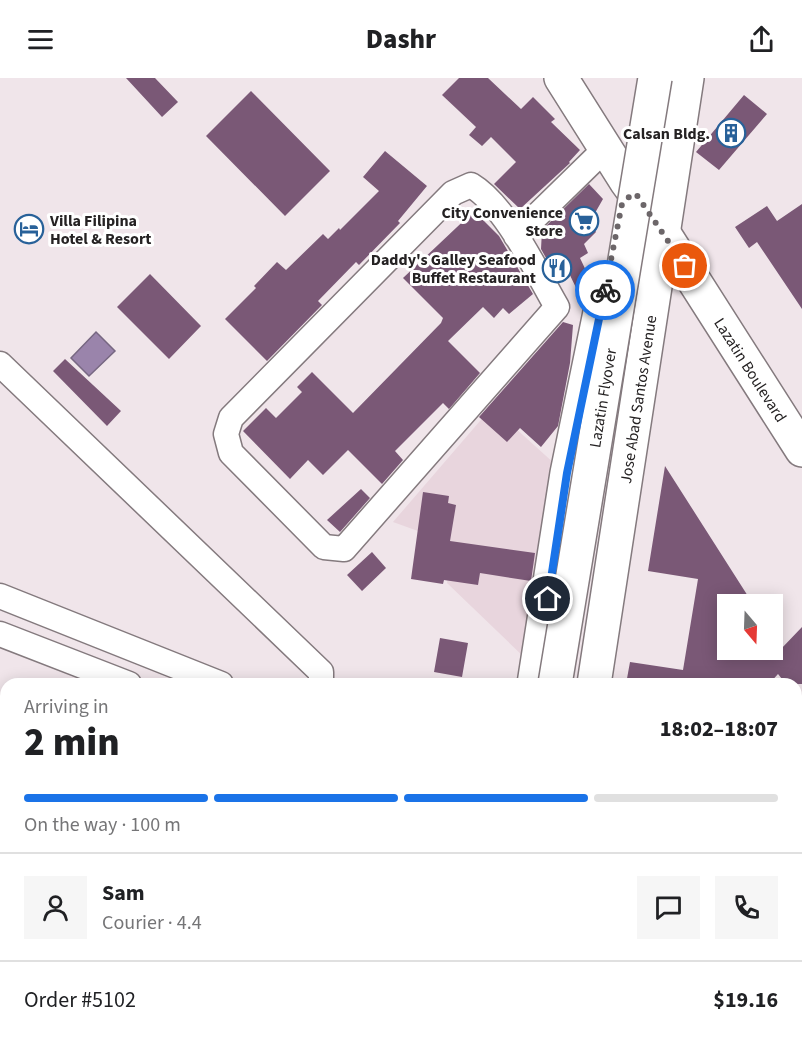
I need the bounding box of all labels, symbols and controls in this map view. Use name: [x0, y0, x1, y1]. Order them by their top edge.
text: Dashr: [366, 20, 436, 59]
icon: menu: [24, 23, 57, 56]
icon: share: [745, 23, 778, 56]
building icon: Calsan Bldg.: [715, 117, 747, 149]
place label: Calsan Bldg.: [623, 123, 710, 145]
place label: City Convenience Store: [441, 202, 563, 242]
supermarket icon: City Convenience Store: [568, 205, 600, 237]
place label: Villa Filipina Hotel & Resort: [49, 210, 151, 250]
hotel icon: Villa Filipina Hotel & Resort: [13, 213, 45, 245]
pin: [659, 240, 710, 291]
place label: Daddy's Galley Seafood Buffet Restaurant: [371, 249, 536, 289]
icon: bag: [668, 249, 701, 282]
restaurant icon: Daddy's Galley Seafood Buffet Restaurant: [541, 252, 573, 284]
courier: [575, 260, 635, 320]
icon: bike: [589, 274, 622, 307]
street label: Jose Abad Santos Avenue: [615, 314, 662, 485]
street label: Lazatin Boulevard: [708, 314, 791, 427]
street label: Lazatin Flyover: [584, 346, 622, 449]
pin: [522, 573, 573, 624]
icon: home: [531, 582, 564, 615]
north arrow: [717, 594, 783, 660]
map controls: [717, 594, 783, 660]
text: Arriving in: [24, 693, 109, 721]
text: 18:02–18:07: [660, 713, 778, 745]
text: 2 min: [24, 715, 120, 771]
text: On the way · 100 m: [24, 811, 181, 839]
button: person: [24, 876, 87, 939]
button: chat: [637, 876, 700, 939]
button: phone: [715, 876, 778, 939]
text: Sam: [102, 877, 145, 909]
text: Courier · 4.4: [102, 909, 202, 937]
text: Order #5102: [24, 984, 136, 1016]
text: $19.16: [713, 984, 778, 1016]

